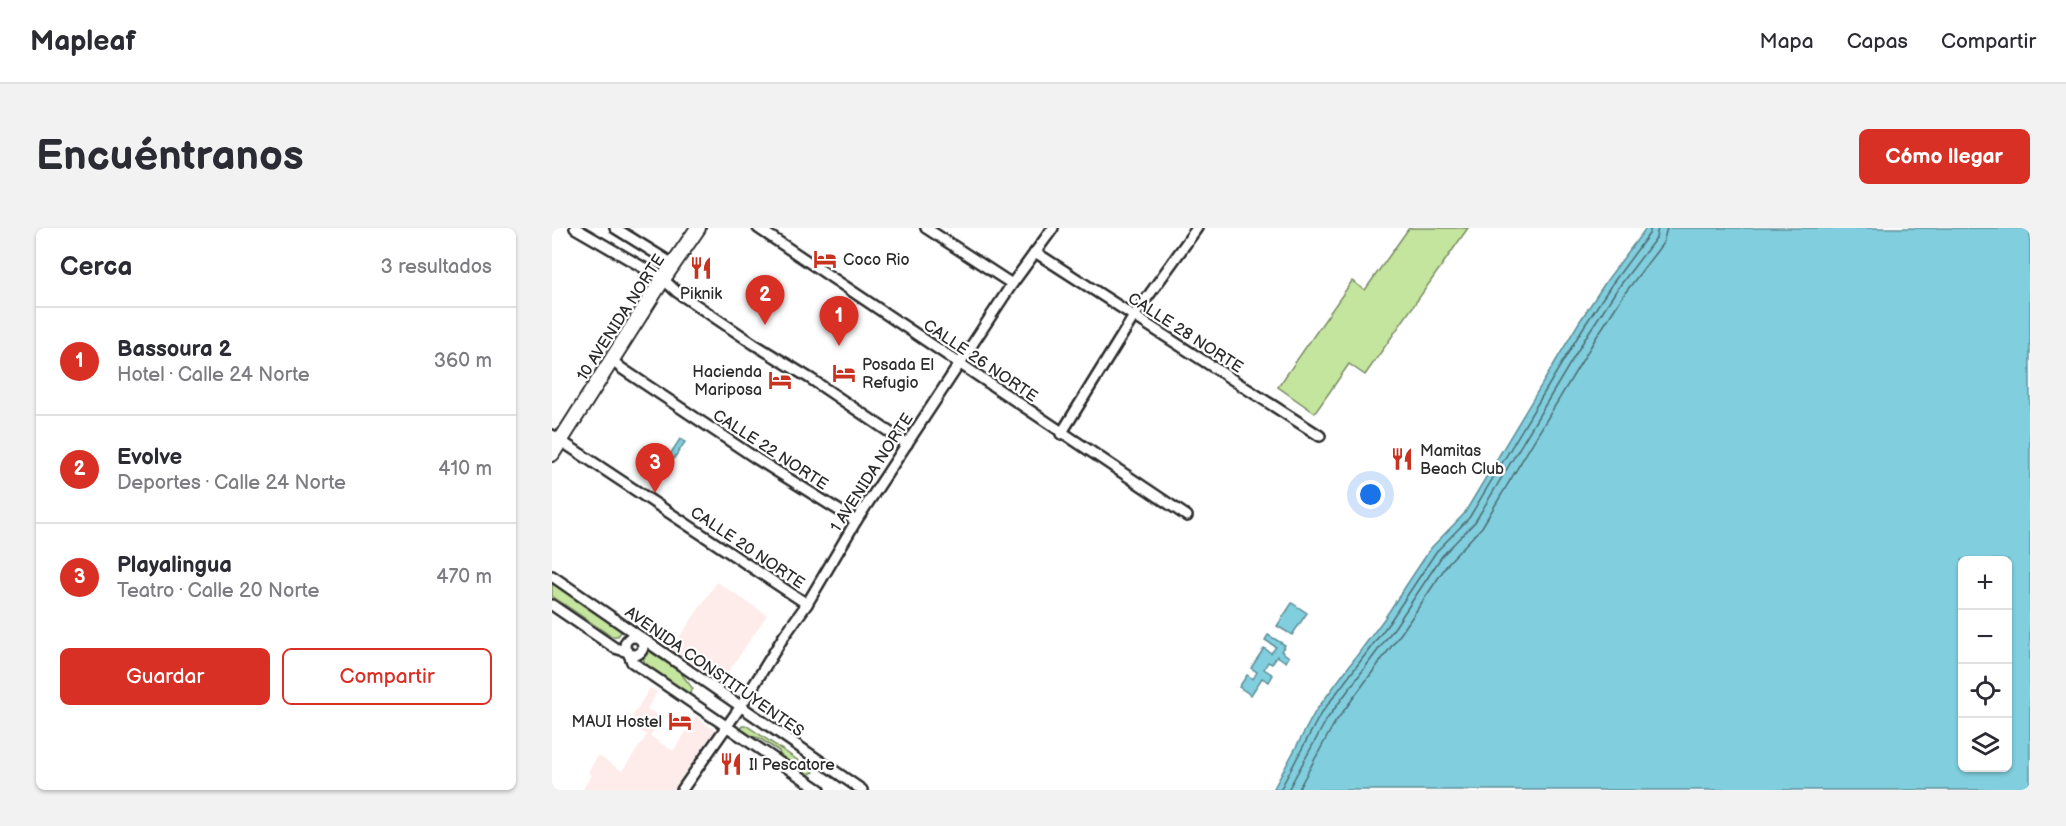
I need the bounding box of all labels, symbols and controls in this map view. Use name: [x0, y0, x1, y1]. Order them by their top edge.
text: Mapleaf: [30, 25, 136, 58]
text: Mapa: [1760, 29, 1814, 54]
text: Capas: [1847, 29, 1908, 54]
text: Compartir: [1941, 29, 2036, 54]
button: Cómo llegar: [1859, 129, 2030, 184]
text: Encuéntranos: [36, 131, 304, 182]
hotel icon: Coco Rio: [812, 246, 838, 272]
street label: 10 AVENIDA NORTE: [573, 251, 669, 385]
place label: Coco Rio: [843, 251, 910, 270]
text: Cerca: [60, 252, 132, 283]
text: 3 resultados: [381, 255, 492, 279]
restaurant icon: Piknik: [688, 255, 714, 281]
pin: 2: [746, 276, 784, 325]
place label: Piknik: [680, 285, 722, 304]
street label: CALLE 28 NORTE: [1124, 289, 1246, 378]
pin: 1: [820, 296, 858, 346]
street label: CALLE 26 NORTE: [919, 316, 1041, 407]
text: Bassoura 2: [117, 336, 232, 363]
text: 1: [75, 349, 84, 373]
text: 360 m: [434, 349, 492, 373]
place label: Posada El Refugio: [862, 356, 934, 393]
hotel icon: Posada El Refugio: [831, 360, 857, 386]
text: Hotel · Calle 24 Norte: [117, 363, 310, 387]
place label: Hacienda Mariposa: [692, 363, 762, 400]
hotel icon: Hacienda Mariposa: [767, 367, 793, 393]
street label: CALLE 22 NORTE: [709, 406, 831, 495]
street label: 1 AVENIDA NORTE: [827, 410, 918, 536]
place label: Mamitas Beach Club: [1420, 442, 1504, 479]
text: Evolve: [117, 444, 182, 471]
pin: 3: [636, 444, 674, 493]
restaurant icon: Mamitas Beach Club: [1389, 446, 1415, 472]
text: 2: [74, 457, 85, 481]
text: 410 m: [438, 457, 492, 481]
text: Deportes · Calle 24 Norte: [117, 471, 346, 495]
your location: [1356, 480, 1385, 509]
street label: CALLE 20 NORTE: [687, 503, 808, 593]
text: Playalingua: [117, 552, 232, 579]
map controls: [1958, 556, 2012, 772]
button: +: [1958, 556, 2012, 610]
text: 3: [74, 565, 85, 589]
text: 470 m: [436, 565, 492, 589]
text: Teatro · Calle 20 Norte: [117, 579, 319, 603]
street label: AVENIDA CONSTITUYENTES: [621, 603, 807, 741]
button: −: [1958, 610, 2012, 664]
button: Guardar: [60, 648, 270, 705]
button: Compartir: [282, 648, 492, 705]
button: locate: [1958, 664, 2012, 718]
hotel icon: MAUI Hostel: [667, 708, 693, 734]
place label: MAUI Hostel: [572, 713, 662, 732]
button: layers: [1958, 718, 2012, 772]
restaurant icon: Il Pescatore: [718, 751, 744, 777]
place label: Il Pescatore: [749, 756, 835, 775]

